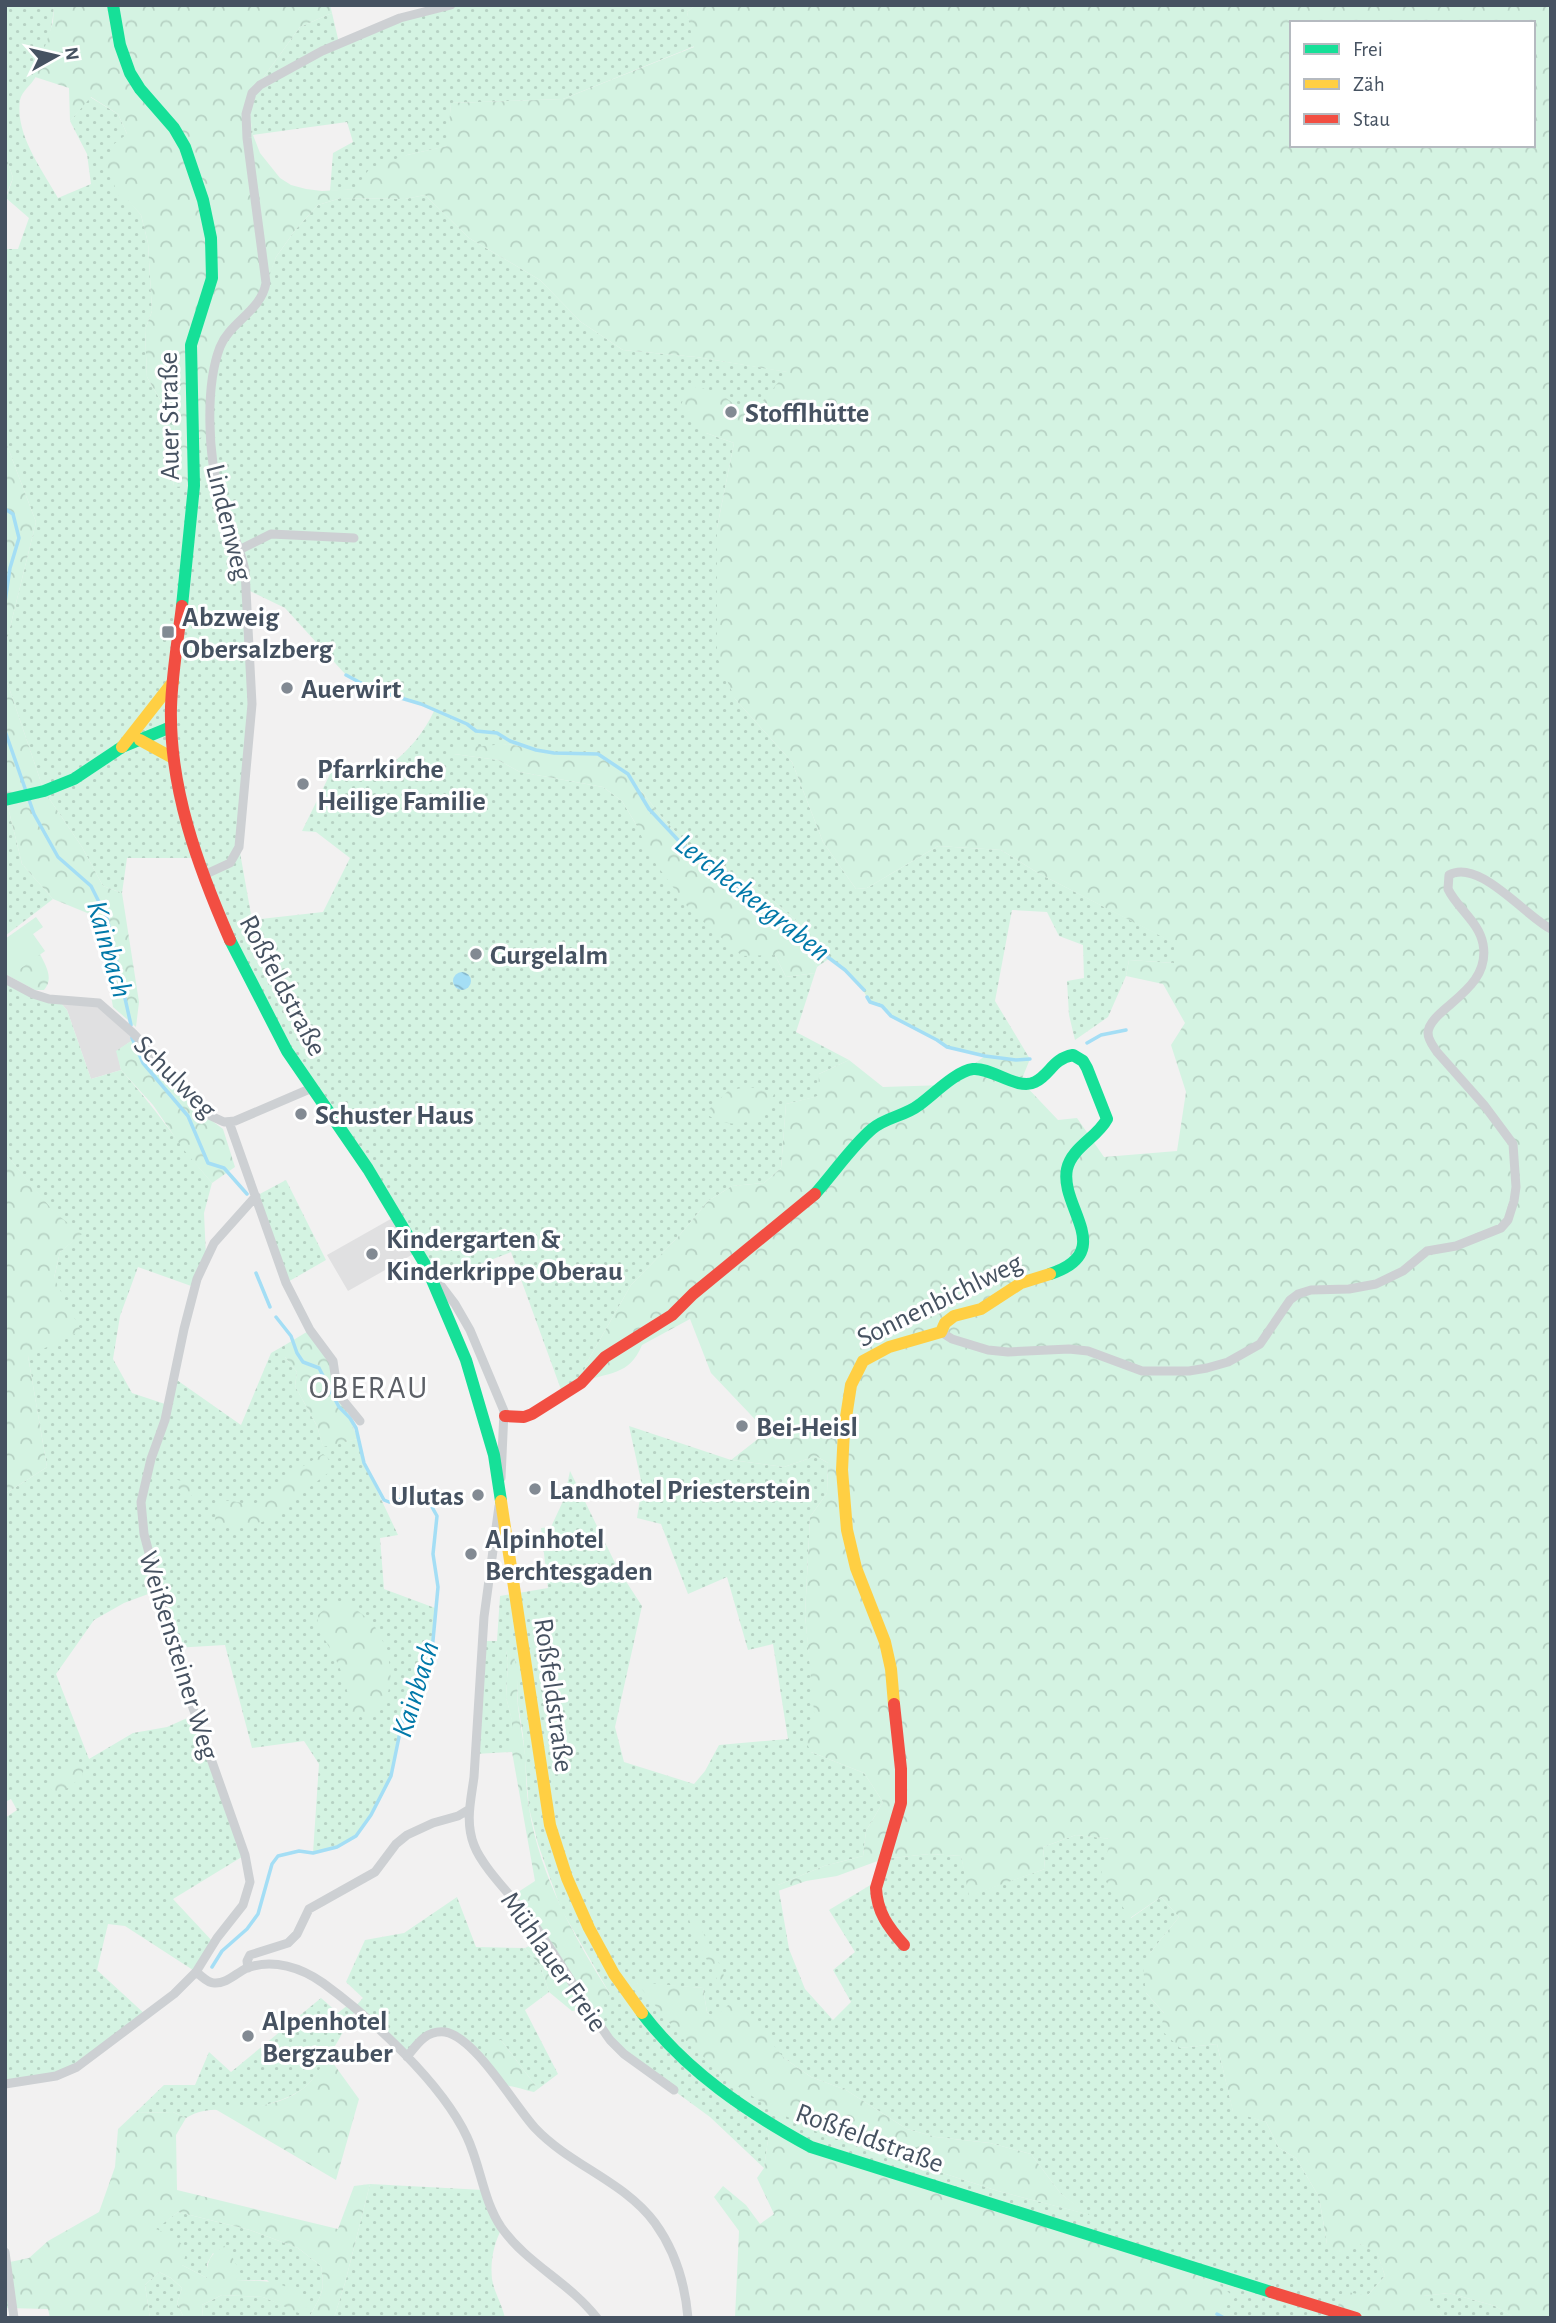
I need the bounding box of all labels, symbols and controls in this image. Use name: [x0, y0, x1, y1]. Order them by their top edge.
north arrow: [21, 21, 91, 91]
legend: [1290, 21, 1535, 147]
text: Frei: [1353, 39, 1383, 60]
text: N: [61, 46, 82, 62]
text: Zäh: [1353, 74, 1385, 95]
text: Stau: [1353, 109, 1390, 130]
street label: Auer Straße: [155, 351, 185, 481]
place label: Stofflhütte: [745, 400, 869, 428]
marker: Stofflhütte: [723, 404, 739, 420]
street label: Lindenweg: [200, 461, 256, 584]
place label: Abzweig Obersalzberg: [182, 604, 334, 664]
marker: Abzweig Obersalzberg: [160, 624, 176, 640]
place label: Auerwirt: [301, 676, 402, 704]
marker: Auerwirt: [279, 680, 295, 696]
place label: Pfarrkirche Heilige Familie: [317, 756, 486, 816]
marker: Pfarrkirche Heilige Familie: [295, 776, 311, 792]
water label: Lercheckergraben: [669, 828, 836, 967]
water label: Kainbach: [81, 897, 137, 1001]
street label: Roßfeldstraße: [233, 911, 331, 1061]
place label: Gurgelalm: [490, 942, 608, 970]
marker: Gurgelalm: [468, 946, 484, 962]
street label: Schulweg: [128, 1031, 221, 1124]
place label: Schuster Haus: [315, 1102, 474, 1130]
marker: Schuster Haus: [293, 1106, 309, 1122]
place label: Kindergarten & Kinderkrippe Oberau: [386, 1226, 623, 1286]
marker: Kindergarten & Kinderkrippe Oberau: [364, 1246, 380, 1262]
street label: Sonnenbichlweg: [853, 1249, 1027, 1353]
district label: OBERAU: [309, 1372, 429, 1404]
place label: Bei-Heisl: [756, 1414, 858, 1442]
marker: Bei-Heisl: [734, 1418, 750, 1434]
place label: Landhotel Priesterstein: [549, 1477, 811, 1505]
marker: Landhotel Priesterstein: [527, 1481, 543, 1497]
place label: Ulutas: [390, 1483, 464, 1511]
marker: Ulutas: [470, 1487, 486, 1503]
place label: Alpinhotel Berchtesgaden: [485, 1526, 653, 1586]
marker: Alpinhotel Berchtesgaden: [463, 1546, 479, 1562]
street label: Weißensteiner Weg: [133, 1548, 223, 1763]
street label: Roßfeldstraße: [528, 1616, 578, 1774]
water label: Kainbach: [387, 1637, 445, 1741]
street label: Mühlauer Freie: [495, 1887, 612, 2037]
place label: Alpenhotel Bergzauber: [262, 2008, 393, 2068]
marker: Alpenhotel Bergzauber: [240, 2028, 256, 2044]
street label: Roßfeldstraße: [792, 2099, 947, 2179]

